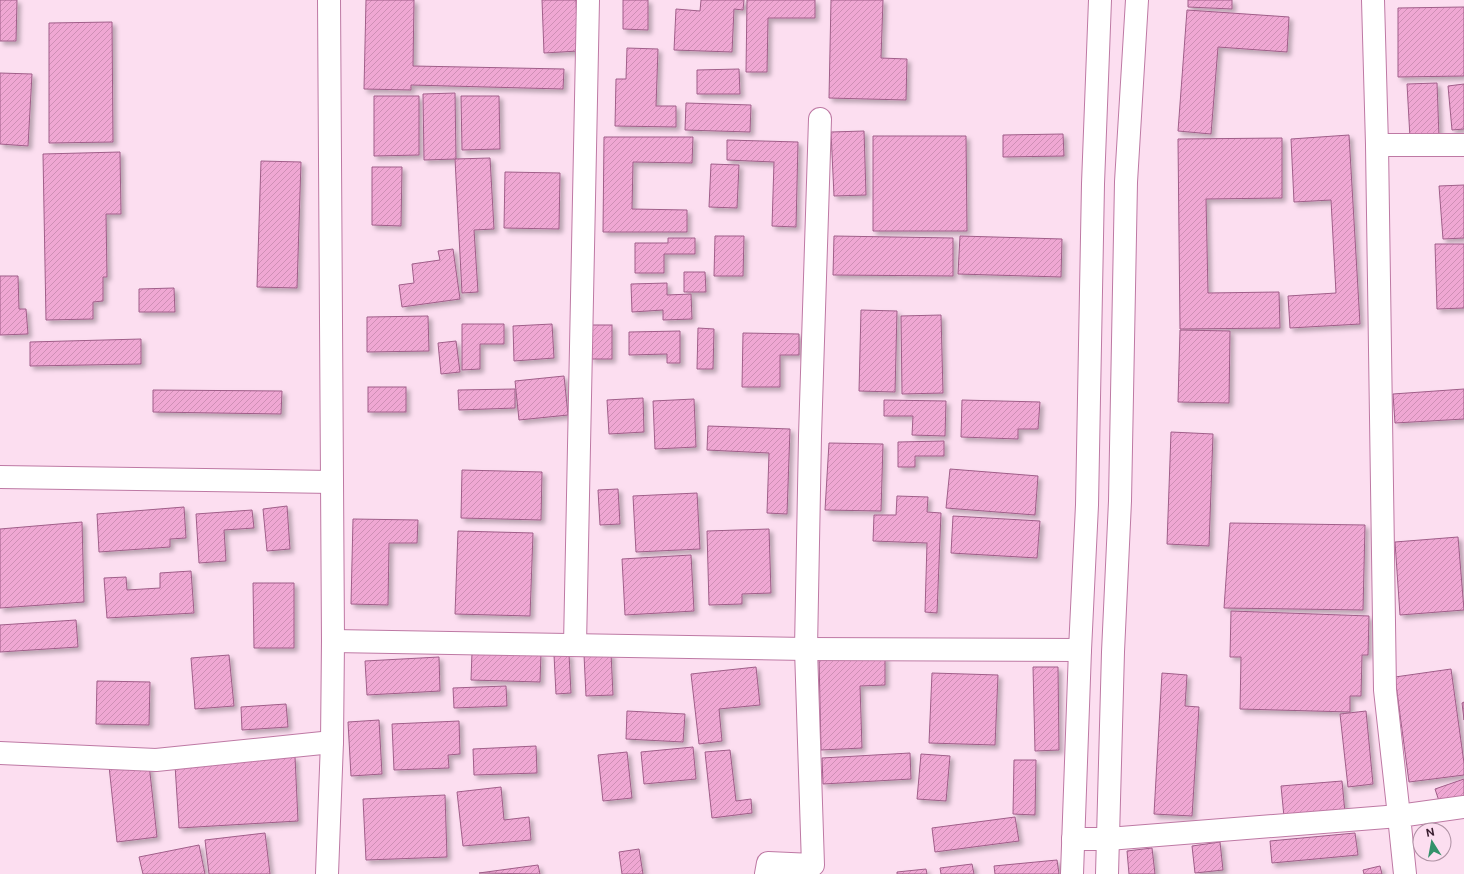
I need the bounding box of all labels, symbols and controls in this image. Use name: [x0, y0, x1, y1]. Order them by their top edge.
north arrow: [1412, 822, 1452, 862]
text: N: [1425, 825, 1435, 839]

